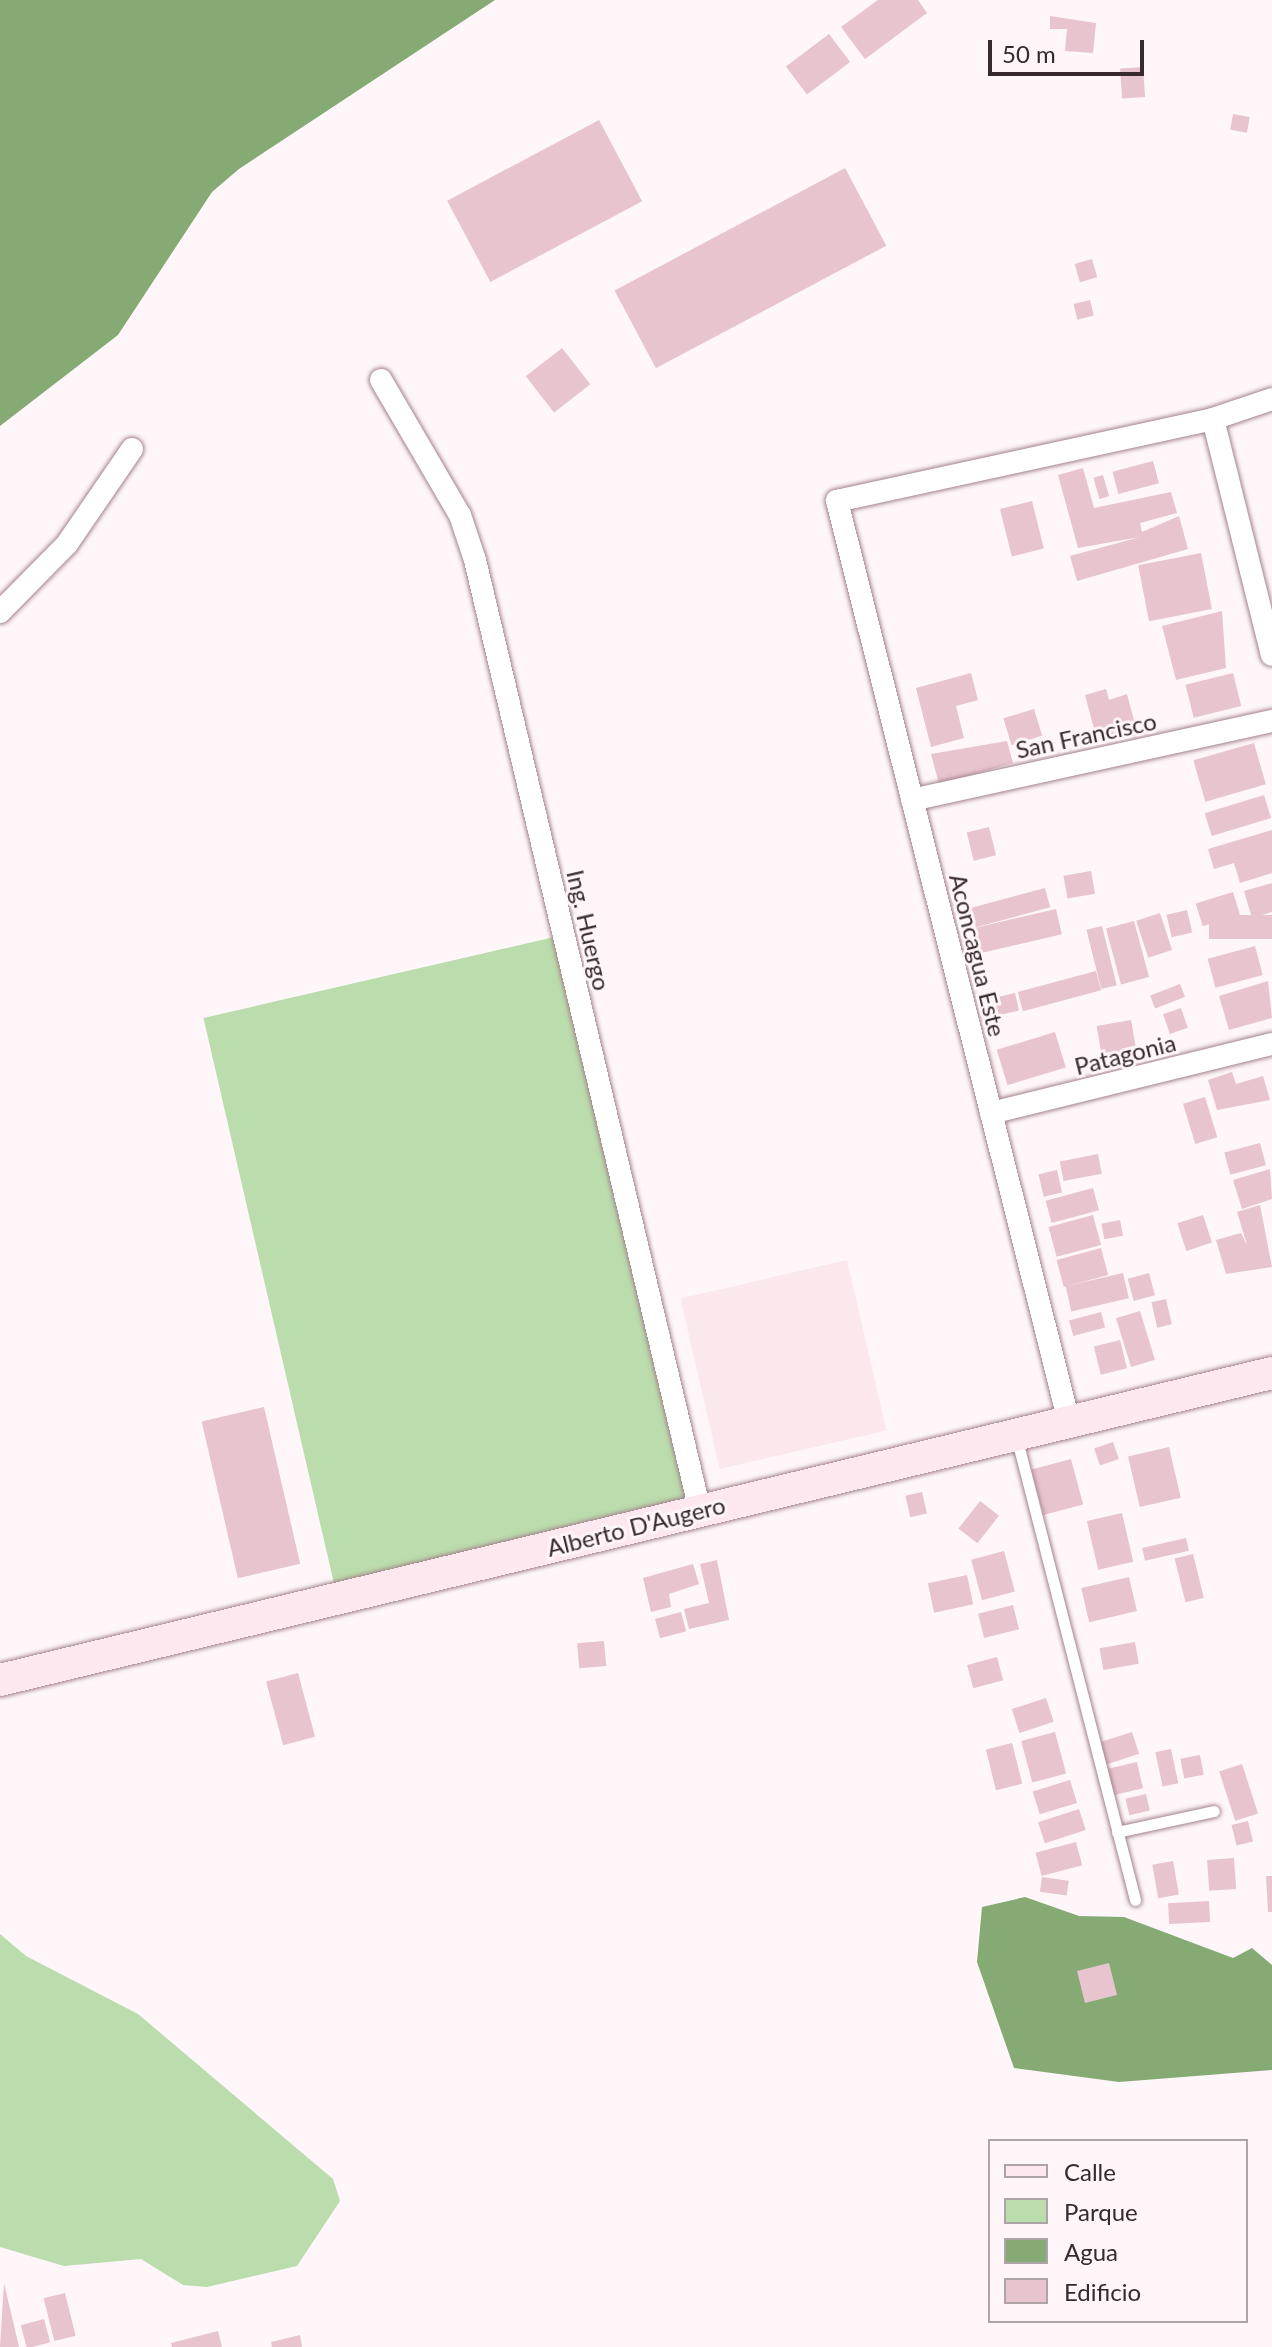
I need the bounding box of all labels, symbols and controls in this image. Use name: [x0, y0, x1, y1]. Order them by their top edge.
scale bar: [992, 24, 1148, 74]
text: 50 m: [1002, 39, 1056, 68]
street label: San Francisco: [1013, 706, 1159, 764]
street label: Ing. Huergo: [561, 867, 617, 993]
street label: Aconcagua Este: [944, 871, 1012, 1039]
street label: Patagonia: [1071, 1028, 1179, 1080]
street label: Alberto D'Augero: [544, 1490, 728, 1562]
legend: [988, 2139, 1248, 2323]
text: Calle: [1064, 2157, 1116, 2186]
text: Parque: [1064, 2197, 1138, 2226]
text: Agua: [1064, 2237, 1118, 2266]
text: Edificio: [1064, 2277, 1141, 2306]

